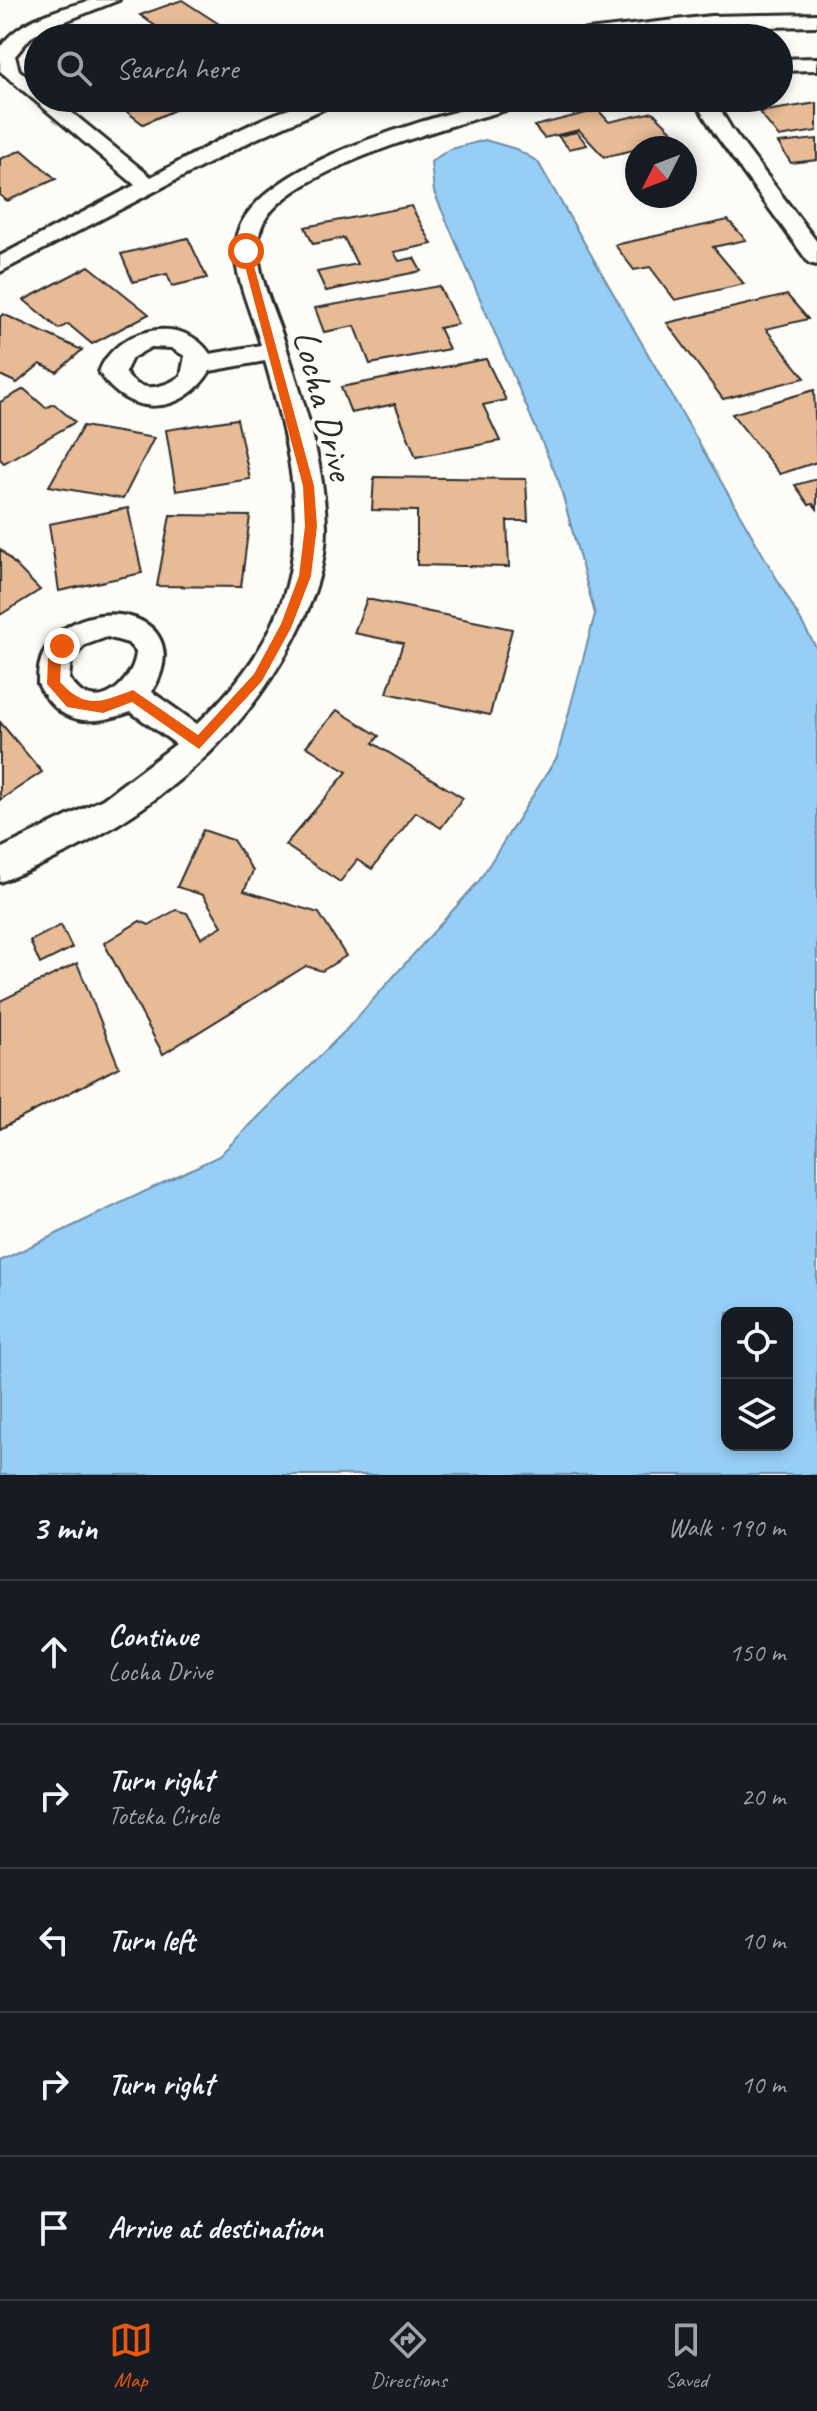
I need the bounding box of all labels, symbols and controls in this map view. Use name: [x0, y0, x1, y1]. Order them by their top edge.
search box: [24, 24, 793, 112]
icon: search: [52, 46, 96, 90]
text: Search here: [116, 49, 238, 87]
north arrow: [625, 136, 697, 208]
route start: [228, 233, 264, 269]
street label: Locha Drive: [283, 325, 366, 487]
route end: [44, 628, 80, 664]
map controls: [721, 1307, 793, 1451]
button: locate: [721, 1307, 793, 1379]
button: layers: [721, 1379, 793, 1451]
text: 3 min: [32, 1506, 97, 1549]
text: Walk · 190 m: [668, 1511, 785, 1544]
text: Continue: [108, 1617, 198, 1655]
icon: ahead: [32, 1630, 76, 1674]
text: 150 m: [729, 1636, 785, 1669]
text: Locha Drive: [108, 1655, 212, 1688]
text: Turn right: [108, 1761, 213, 1799]
icon: right: [32, 1774, 76, 1818]
text: 20 m: [741, 1780, 785, 1813]
text: Toteka Circle: [108, 1799, 219, 1832]
icon: left: [32, 1918, 76, 1962]
text: Turn left: [108, 1921, 195, 1959]
text: 10 m: [741, 1924, 785, 1957]
icon: right: [32, 2062, 76, 2106]
text: Turn right: [108, 2065, 213, 2103]
text: 10 m: [741, 2068, 785, 2101]
icon: arrive: [32, 2206, 76, 2250]
text: Arrive at destination: [108, 2209, 323, 2247]
tab: Map: [109, 2318, 153, 2394]
tab: Directions: [370, 2318, 447, 2394]
tab: Saved: [664, 2318, 708, 2394]

